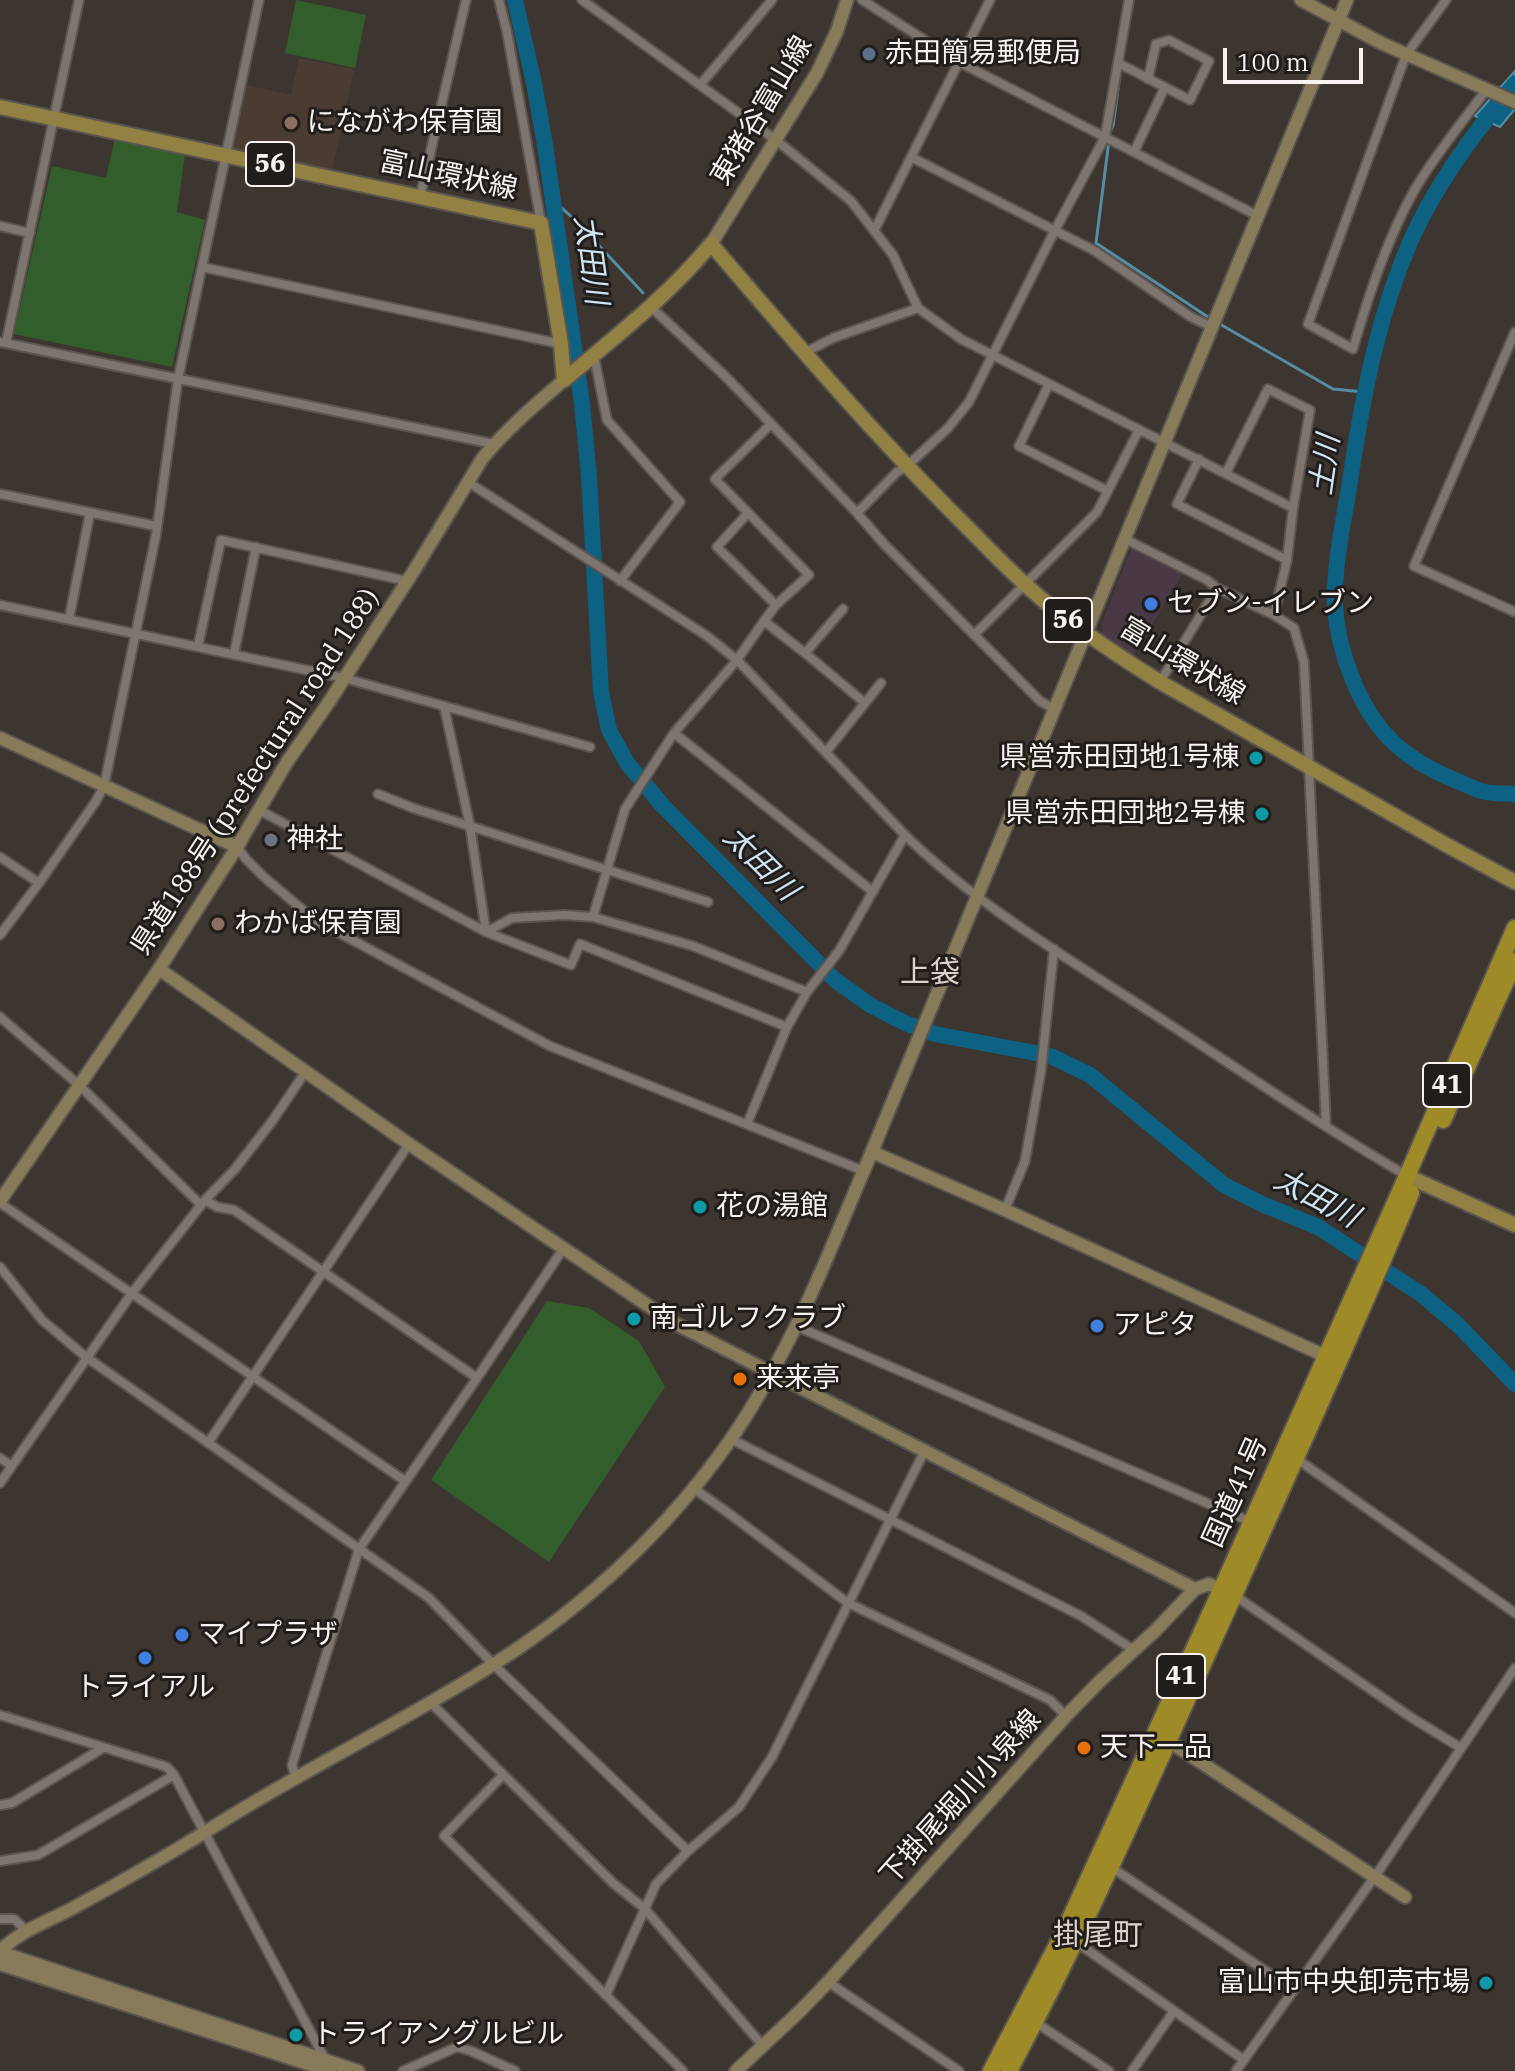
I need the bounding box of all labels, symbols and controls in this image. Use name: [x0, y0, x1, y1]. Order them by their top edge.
street label: 東猪谷富山線: [704, 30, 820, 192]
scale bar: [1227, 32, 1367, 82]
place label: 赤田簡易郵便局: [885, 37, 1081, 71]
marker: 赤田簡易郵便局: [860, 45, 878, 63]
text: 100 m: [1237, 46, 1309, 78]
place label: にながわ保育園: [307, 106, 503, 140]
marker: にながわ保育園: [282, 114, 300, 132]
road number: 56: [246, 142, 294, 186]
street label: 富山環状線: [376, 145, 520, 207]
water label: 太田川: [566, 213, 614, 307]
water label: 土川: [1304, 433, 1348, 497]
street label: 県道188号 (prefectural road 188): [125, 582, 387, 962]
place label: セブン-イレブン: [1167, 587, 1374, 621]
marker: セブン-イレブン: [1142, 595, 1160, 613]
road number: 56: [1044, 598, 1092, 642]
street label: 富山環状線: [1113, 612, 1251, 712]
place label: 県営赤田団地1号棟: [999, 741, 1240, 775]
marker: 県営赤田団地1号棟: [1247, 749, 1265, 767]
place label: 県営赤田団地2号棟: [1005, 797, 1246, 831]
marker: 県営赤田団地2号棟: [1253, 805, 1271, 823]
water label: 太田川: [715, 819, 805, 909]
place label: 神社: [287, 823, 343, 857]
marker: 神社: [262, 831, 280, 849]
place label: わかば保育園: [234, 907, 402, 941]
marker: わかば保育園: [209, 915, 227, 933]
district label: 上袋: [900, 955, 960, 991]
road number: 41: [1423, 1063, 1471, 1107]
water label: 太田川: [1268, 1162, 1364, 1236]
place label: 花の湯館: [716, 1190, 828, 1224]
marker: 花の湯館: [691, 1198, 709, 1216]
place label: 南ゴルフクラブ: [650, 1302, 846, 1336]
place label: アピタ: [1113, 1309, 1197, 1343]
marker: 南ゴルフクラブ: [625, 1310, 643, 1328]
marker: アピタ: [1088, 1317, 1106, 1335]
place label: 来来亭: [756, 1362, 840, 1396]
marker: 来来亭: [731, 1370, 749, 1388]
street label: 国道41号: [1197, 1431, 1275, 1553]
place label: マイプラザ: [198, 1618, 338, 1652]
marker: マイプラザ: [173, 1626, 191, 1644]
marker: トライアル: [136, 1649, 154, 1667]
road number: 41: [1157, 1654, 1205, 1698]
place label: トライアル: [75, 1671, 215, 1705]
street label: 下掛尾堀川小泉線: [874, 1704, 1048, 1892]
place label: 天下一品: [1100, 1731, 1212, 1765]
marker: 天下一品: [1075, 1739, 1093, 1757]
district label: 掛尾町: [1053, 1918, 1143, 1954]
place label: 富山市中央卸売市場: [1218, 1966, 1470, 2000]
marker: 富山市中央卸売市場: [1477, 1974, 1495, 1992]
place label: トライアングルビル: [312, 2018, 564, 2052]
marker: トライアングルビル: [287, 2026, 305, 2044]

